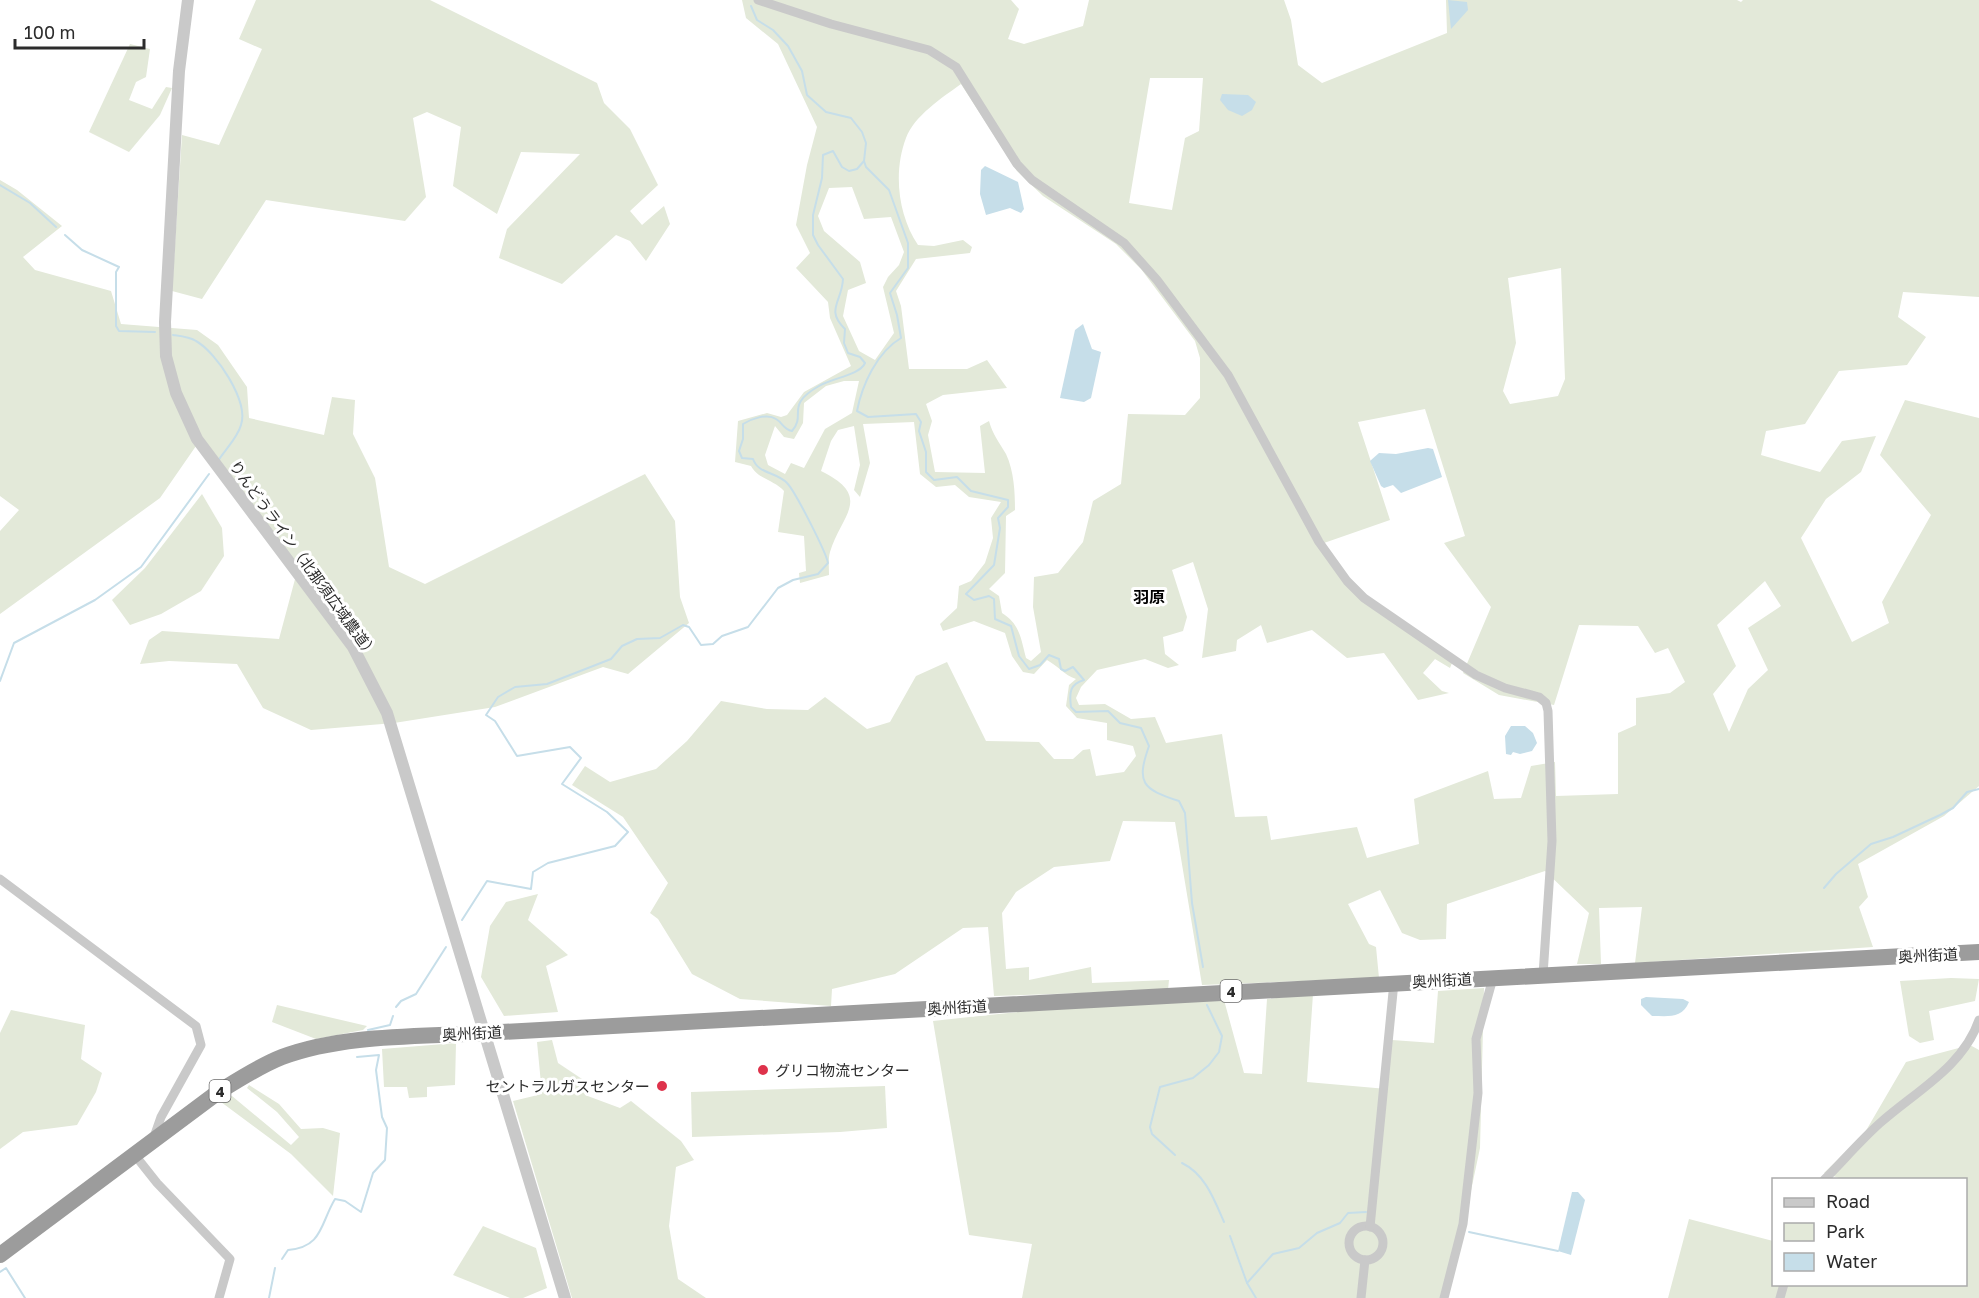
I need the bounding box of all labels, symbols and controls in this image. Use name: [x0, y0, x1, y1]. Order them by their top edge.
scale bar: [15, 12, 144, 50]
text: 100 m: [24, 21, 75, 43]
street label: りんどうライン（北那須広域農道）: [226, 457, 382, 661]
district label: 羽原: [1133, 587, 1165, 607]
street label: 奥州街道: [1898, 944, 1958, 966]
street label: 奥州街道: [1412, 969, 1472, 991]
road number: 4: [1220, 980, 1242, 1002]
street label: 奥州街道: [927, 996, 987, 1018]
street label: 奥州街道: [442, 1022, 502, 1044]
place label: グリコ物流センター: [775, 1061, 910, 1079]
marker: グリコ物流センター: [756, 1063, 770, 1077]
place label: セントラルガスセンター: [485, 1077, 650, 1095]
marker: セントラルガスセンター: [655, 1079, 669, 1093]
road number: 4: [210, 1080, 230, 1102]
legend: [1772, 1178, 1967, 1286]
text: Road: [1826, 1190, 1870, 1212]
text: Park: [1826, 1220, 1865, 1242]
text: Water: [1826, 1250, 1877, 1272]

